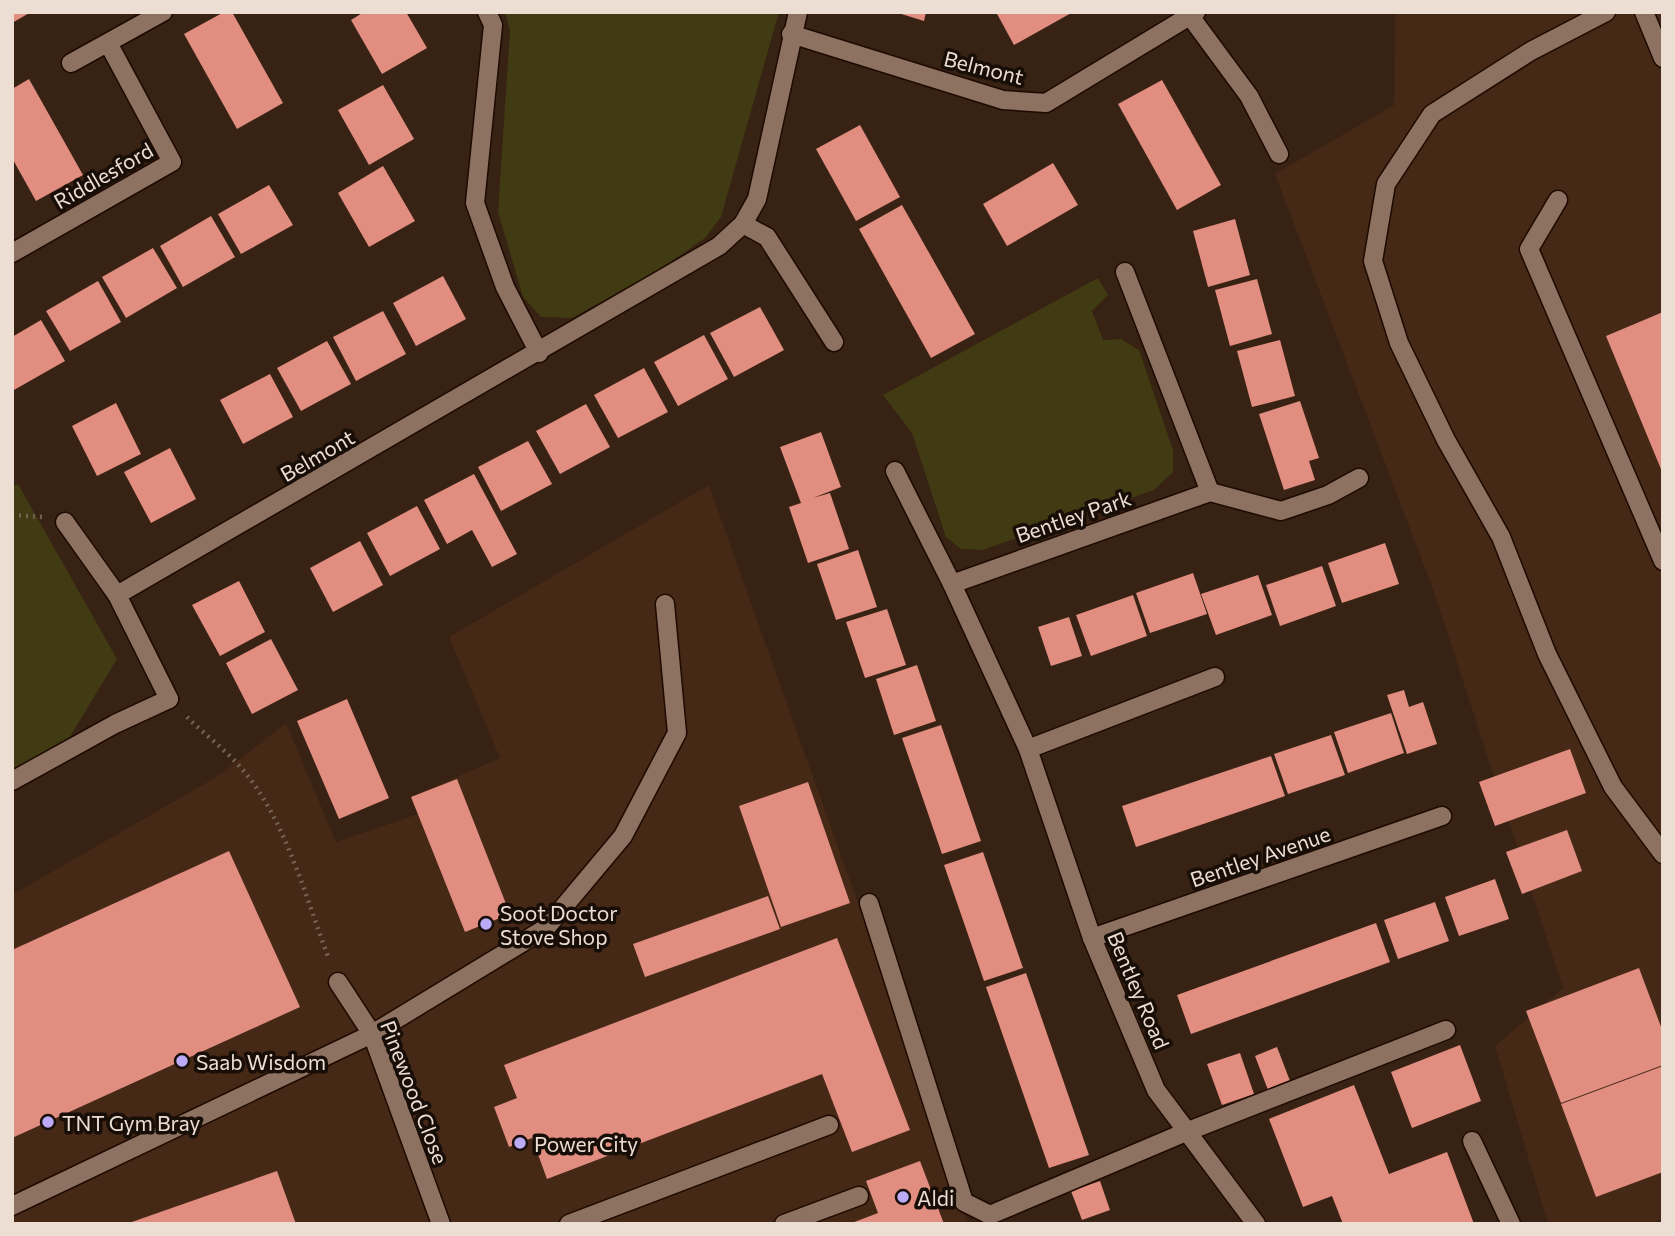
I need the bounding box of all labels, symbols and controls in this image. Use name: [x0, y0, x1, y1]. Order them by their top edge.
street label: Belmont: [941, 45, 1027, 89]
street label: Riddlesford: [49, 137, 157, 213]
street label: Belmont: [275, 424, 359, 486]
street label: Bentley Park: [1012, 485, 1134, 547]
street label: Bentley Avenue: [1187, 820, 1333, 892]
place label: Soot Doctor Stove Shop: [500, 900, 618, 949]
marker: Soot Doctor Stove Shop: [478, 916, 494, 932]
street label: Bentley Road: [1103, 927, 1175, 1053]
street label: Pinewood Close: [376, 1017, 454, 1167]
place label: Saab Wisdom: [196, 1049, 326, 1074]
marker: Saab Wisdom: [174, 1053, 190, 1069]
place label: TNT Gym Bray: [62, 1110, 200, 1135]
marker: TNT Gym Bray: [40, 1114, 56, 1130]
place label: Power City: [534, 1131, 638, 1156]
marker: Power City: [512, 1135, 528, 1151]
place label: Aldi: [917, 1185, 954, 1210]
marker: Aldi: [895, 1189, 911, 1205]

